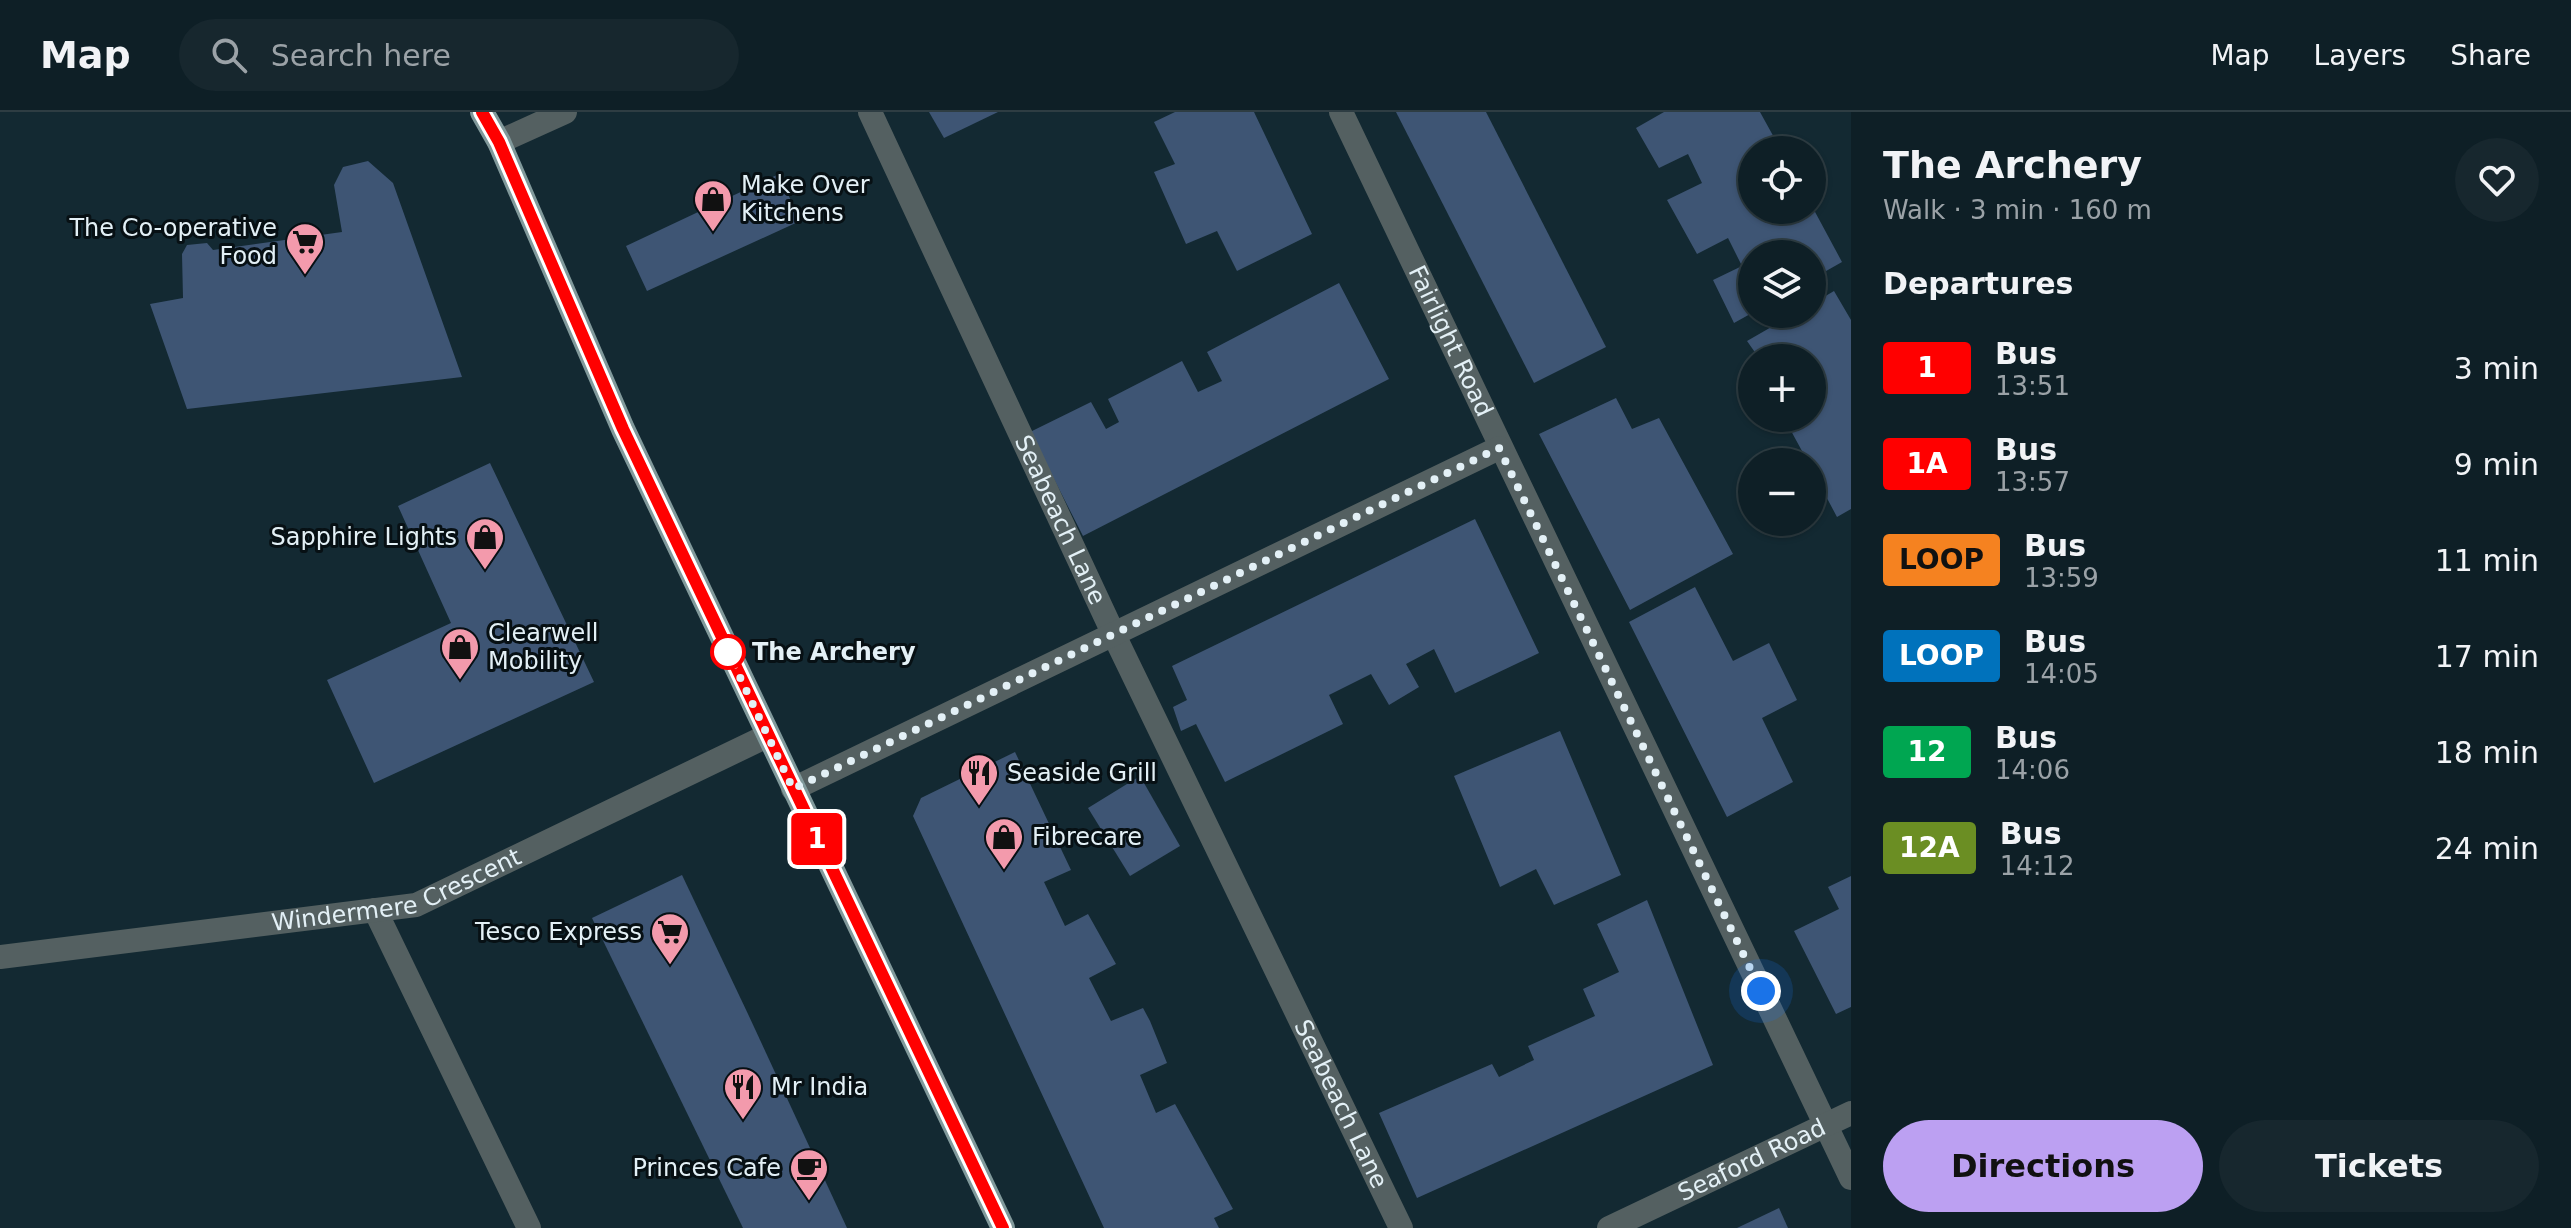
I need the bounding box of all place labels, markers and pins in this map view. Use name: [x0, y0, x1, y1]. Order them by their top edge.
place label: Make Over Kitchens: [741, 171, 870, 227]
shop icon: Make Over Kitchens: [692, 178, 734, 233]
place label: The Co-operative Food: [68, 214, 277, 270]
supermarket icon: The Co-operative Food: [284, 221, 326, 276]
shop icon: Sapphire Lights: [464, 516, 506, 571]
place label: Sapphire Lights: [271, 523, 457, 551]
place label: Clearwell Mobility: [488, 619, 599, 675]
shop icon: Clearwell Mobility: [439, 626, 481, 681]
marker: The Archery: [711, 635, 745, 669]
place label: The Archery: [752, 638, 916, 666]
restaurant icon: Seaside Grill: [958, 752, 1000, 807]
place label: Seaside Grill: [1007, 759, 1157, 787]
shop icon: Fibrecare: [983, 816, 1025, 871]
place label: Fibrecare: [1032, 823, 1142, 851]
supermarket icon: Tesco Express: [649, 911, 691, 966]
place label: Tesco Express: [474, 918, 642, 946]
restaurant icon: Mr India: [722, 1066, 764, 1121]
place label: Mr India: [771, 1073, 868, 1101]
cafe icon: Princes Cafe: [788, 1147, 830, 1202]
place label: Princes Cafe: [632, 1154, 781, 1182]

